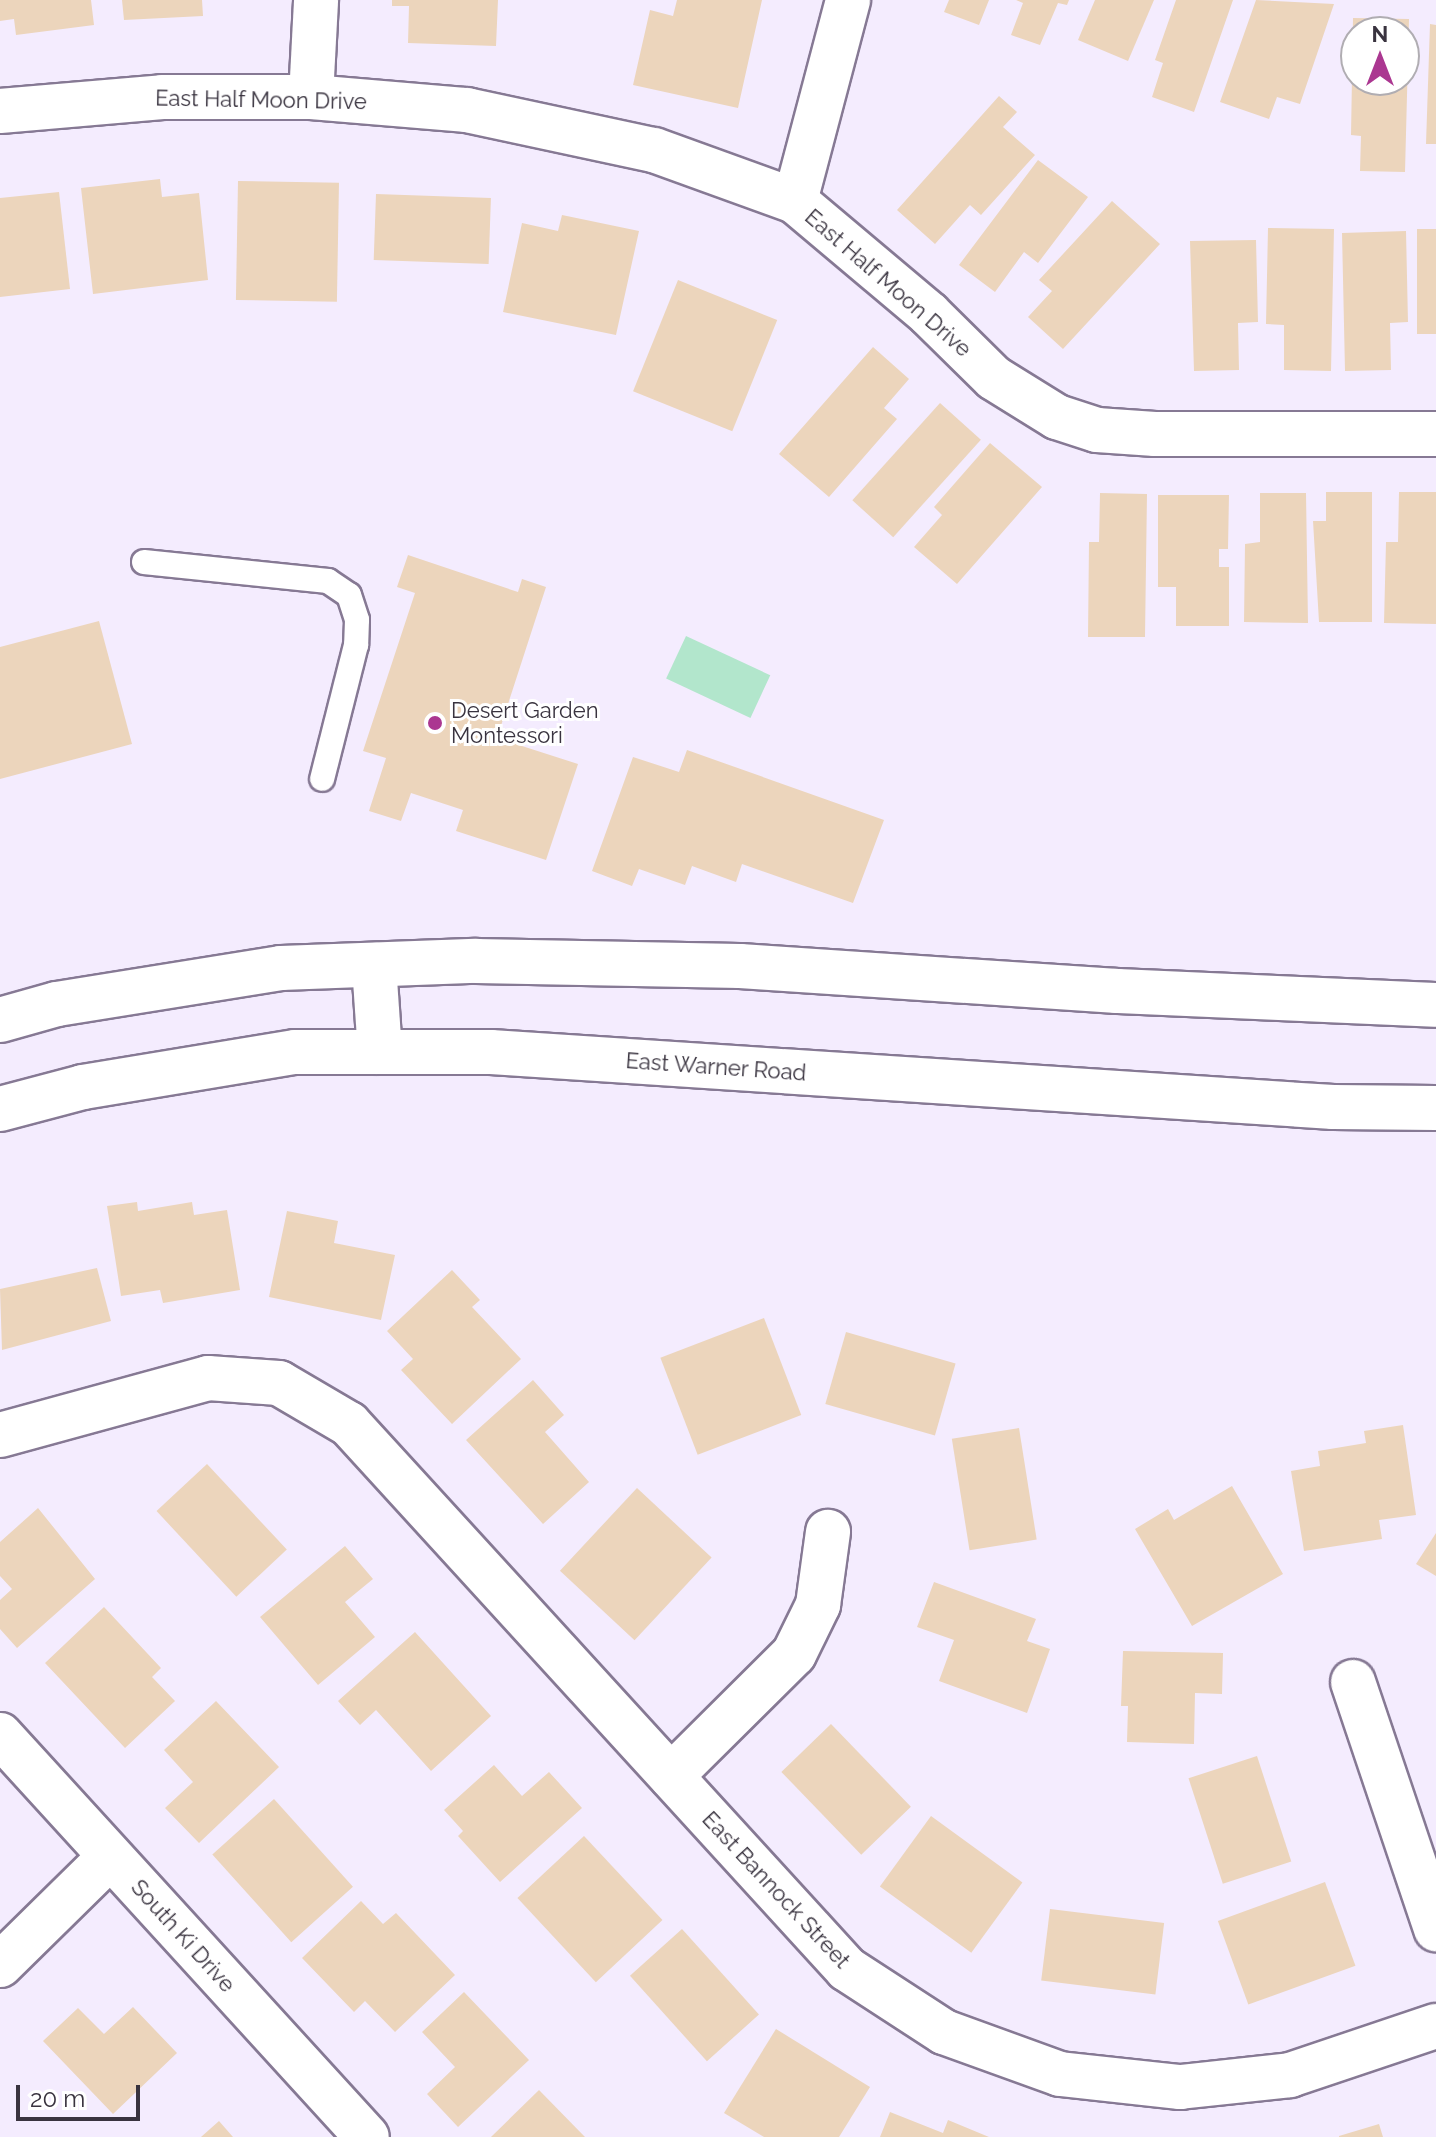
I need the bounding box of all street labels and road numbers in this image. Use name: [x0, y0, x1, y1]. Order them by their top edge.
street label: East Half Moon Drive: [155, 85, 367, 115]
street label: East Half Moon Drive: [799, 203, 977, 363]
street label: East Warner Road: [624, 1047, 808, 1087]
street label: East Bannock Street: [697, 1806, 855, 1974]
street label: South Ki Drive: [126, 1874, 240, 1998]

